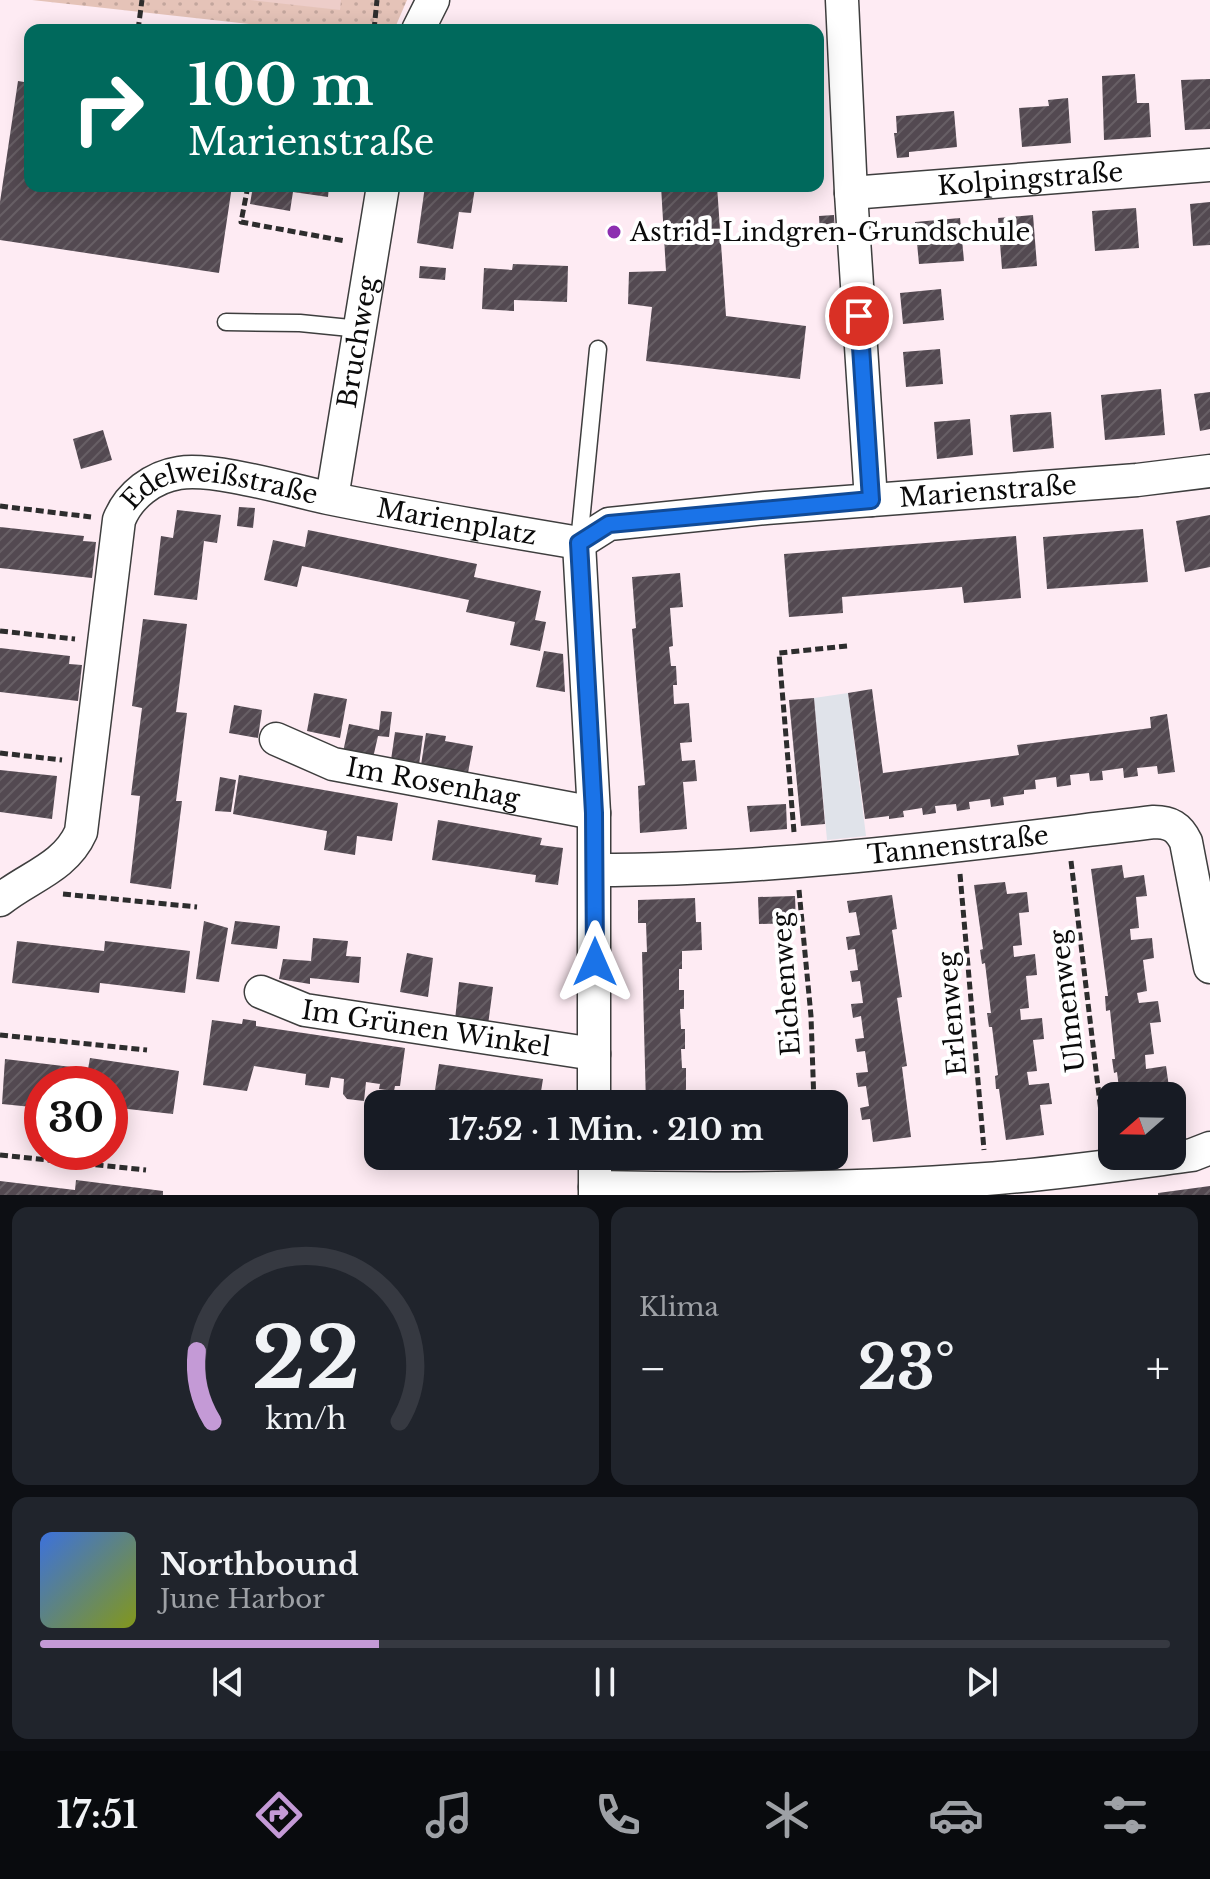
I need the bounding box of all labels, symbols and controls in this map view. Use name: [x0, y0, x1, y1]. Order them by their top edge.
text: 100 m: [188, 51, 374, 120]
icon: right: [56, 56, 160, 160]
text: Marienstraße: [188, 120, 434, 165]
street label: Kolpingstraße: [936, 156, 1124, 202]
place label: Astrid-Lindgren-Grundschule: [629, 216, 1030, 248]
marker: Astrid-Lindgren-Grundschule: [605, 223, 623, 241]
street label: Bruchweg: [331, 273, 384, 410]
pin: [825, 282, 893, 350]
icon: arrive: [837, 294, 881, 338]
street label: Edelweißstraße: [114, 456, 321, 516]
street label: Marienstraße: [898, 469, 1078, 514]
street label: Marienplatz: [374, 492, 539, 552]
street label: Im Rosenhag: [344, 751, 523, 815]
street label: Tannenstraße: [866, 819, 1050, 871]
street label: Eichenweg: [765, 911, 807, 1057]
position arrow: [553, 920, 637, 1004]
street label: Ulmenweg: [1042, 928, 1092, 1074]
street label: Erlenweg: [931, 950, 973, 1077]
street label: Im Grünen Winkel: [299, 994, 553, 1063]
speed limit sign: 30: [24, 1066, 128, 1170]
north arrow: [1098, 1082, 1186, 1170]
map controls: [1098, 1082, 1186, 1170]
text: 17:52 · 1 Min. · 210 m: [448, 1111, 764, 1148]
text: Klima: [639, 1291, 719, 1323]
text: 22: [251, 1307, 360, 1410]
text: 23°: [858, 1331, 955, 1405]
text: −: [639, 1341, 667, 1396]
text: +: [1146, 1341, 1170, 1396]
text: km/h: [265, 1401, 346, 1437]
text: Northbound: [160, 1546, 359, 1583]
text: June Harbor: [160, 1583, 325, 1615]
icon: previous: [206, 1660, 250, 1704]
icon: pause: [583, 1660, 627, 1704]
icon: next: [960, 1660, 1004, 1704]
icon: directions: [251, 1787, 307, 1843]
icon: music: [421, 1787, 477, 1843]
icon: phone: [590, 1787, 646, 1843]
icon: climate: [759, 1787, 815, 1843]
icon: car: [928, 1787, 984, 1843]
icon: filters: [1097, 1787, 1153, 1843]
text: 17:51: [57, 1793, 138, 1838]

